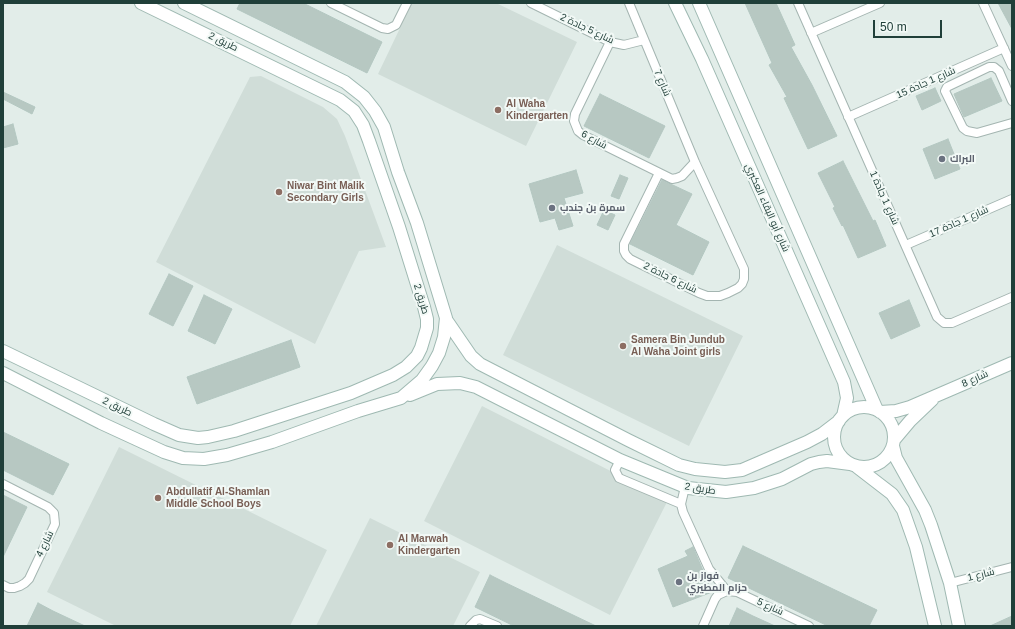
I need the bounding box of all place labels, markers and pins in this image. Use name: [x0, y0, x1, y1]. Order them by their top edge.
place label: Al Waha Kindergarten: [506, 98, 568, 122]
marker: Al Waha Kindergarten: [493, 105, 503, 115]
place label: البراك: [950, 153, 975, 165]
marker: البراك: [937, 154, 947, 164]
place label: Niwar Bint Malik Secondary Girls: [287, 180, 364, 204]
marker: Niwar Bint Malik Secondary Girls: [274, 187, 284, 197]
place label: سمرة بن جندب: [560, 202, 625, 214]
marker: سمرة بن جندب: [547, 203, 557, 213]
place label: Samera Bin Jundub Al Waha Joint girls: [631, 334, 725, 358]
marker: Samera Bin Jundub Al Waha Joint girls: [618, 341, 628, 351]
place label: Abdullatif Al-Shamlan Middle School Boys: [166, 486, 270, 510]
marker: Abdullatif Al-Shamlan Middle School Boys: [153, 493, 163, 503]
place label: Al Marwah Kindergarten: [398, 533, 460, 556]
marker: Al Marwah Kindergarten: [385, 540, 395, 550]
place label: فواز بن حزام المطيري: [687, 570, 747, 594]
marker: فواز بن حزام المطيري: [674, 577, 684, 587]

